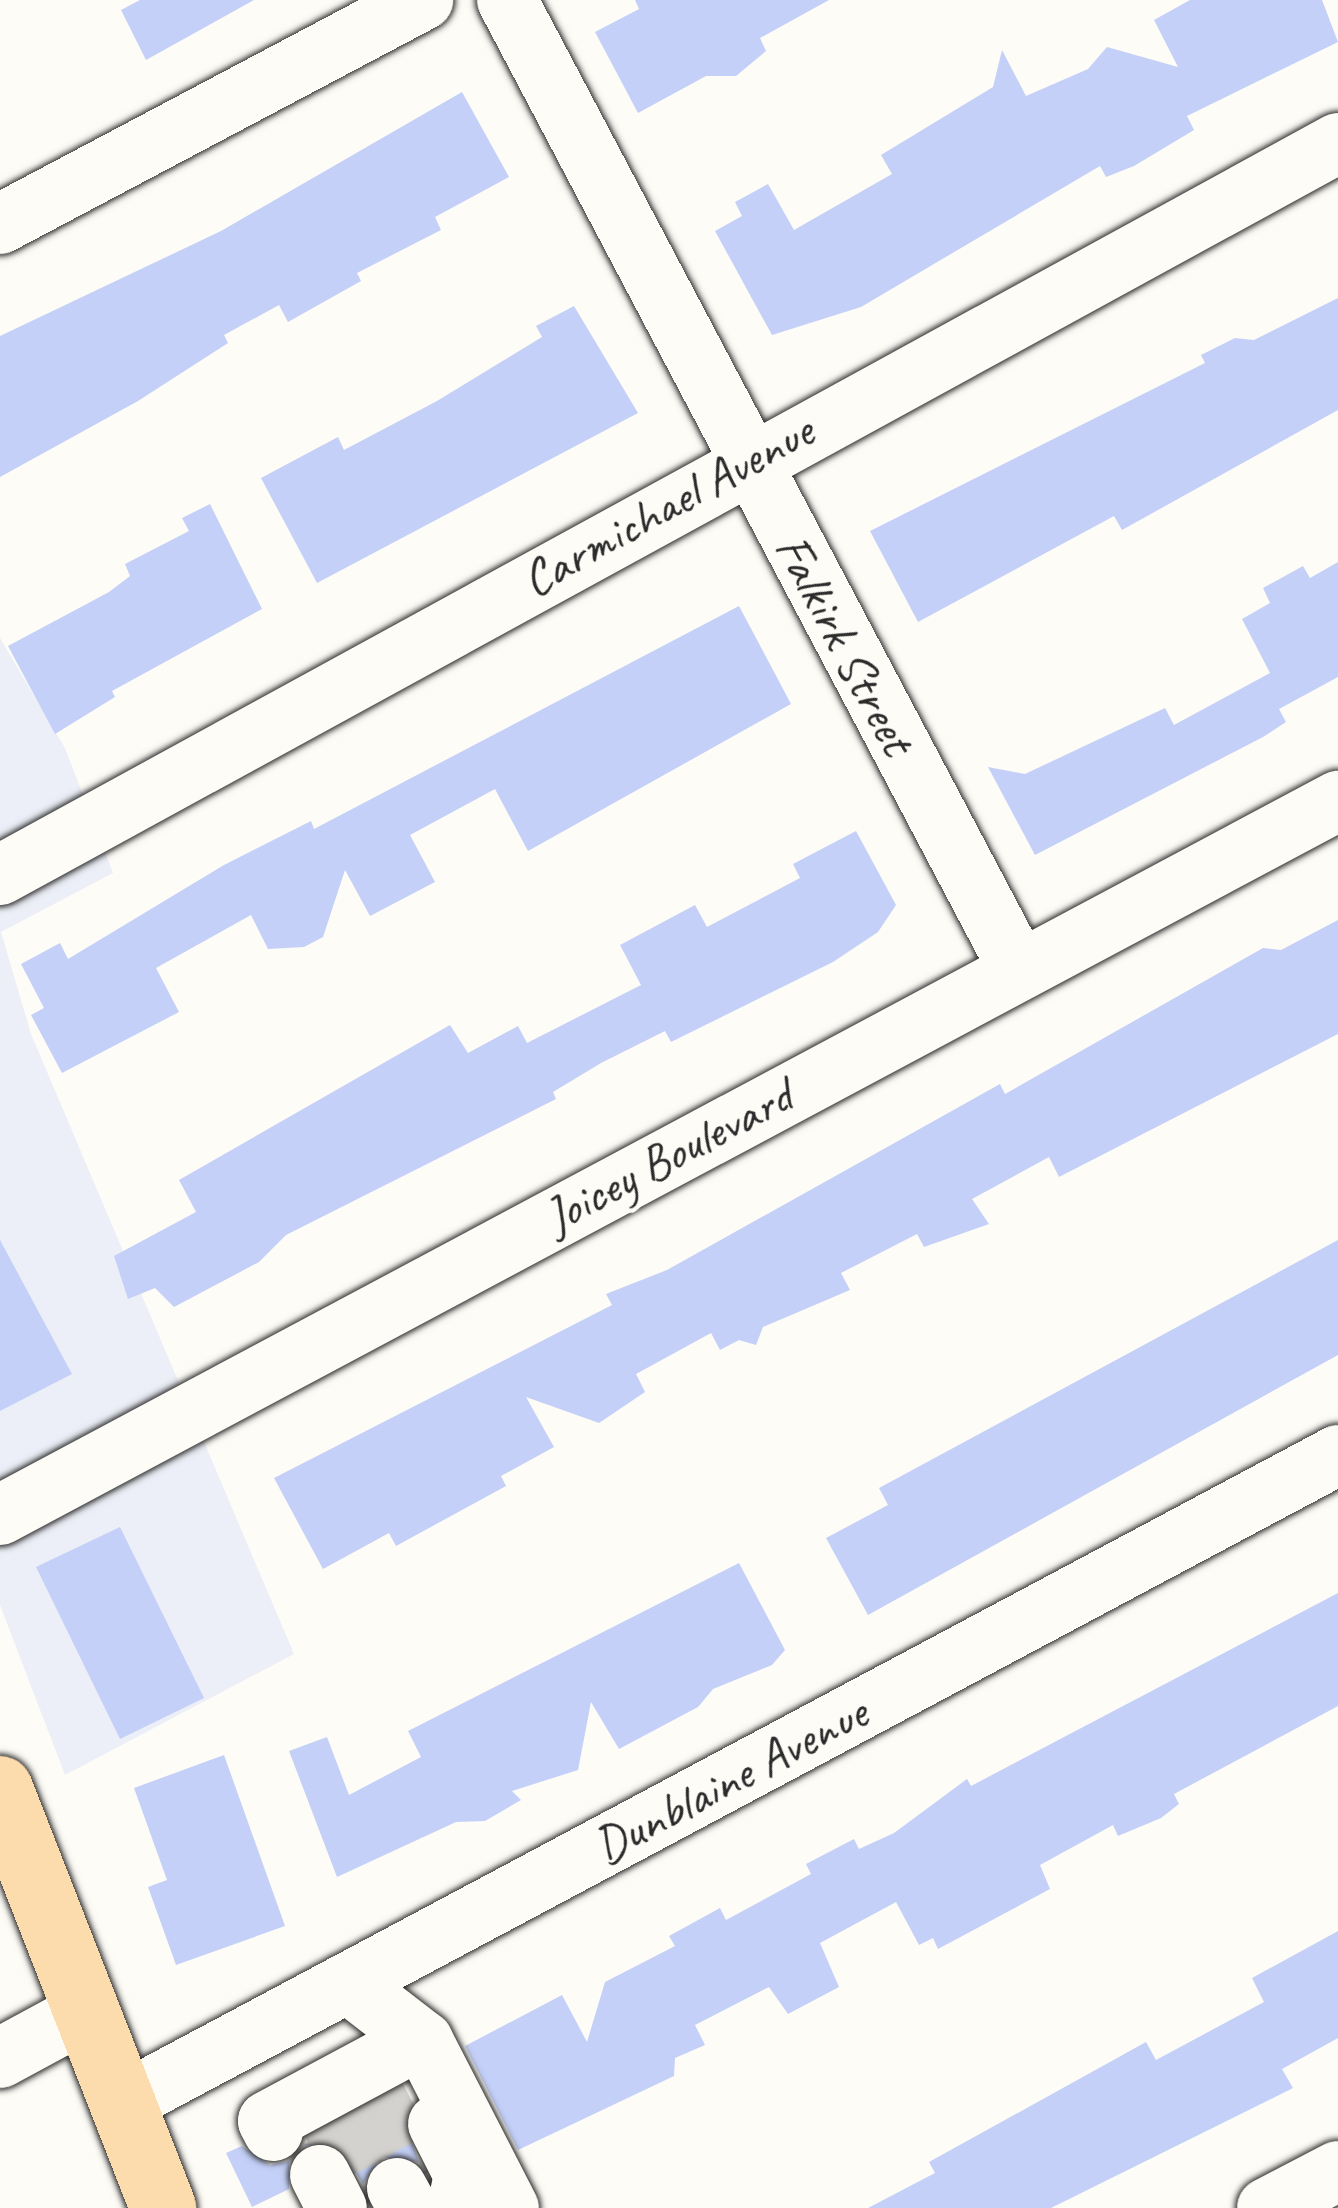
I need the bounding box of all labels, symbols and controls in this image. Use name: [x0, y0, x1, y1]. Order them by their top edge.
street label: Carmichael Avenue: [511, 400, 823, 610]
street label: Falkirk Street: [761, 523, 929, 765]
street label: Joicey Boulevard: [533, 1065, 803, 1247]
street label: Dunblaine Avenue: [583, 1681, 877, 1877]

